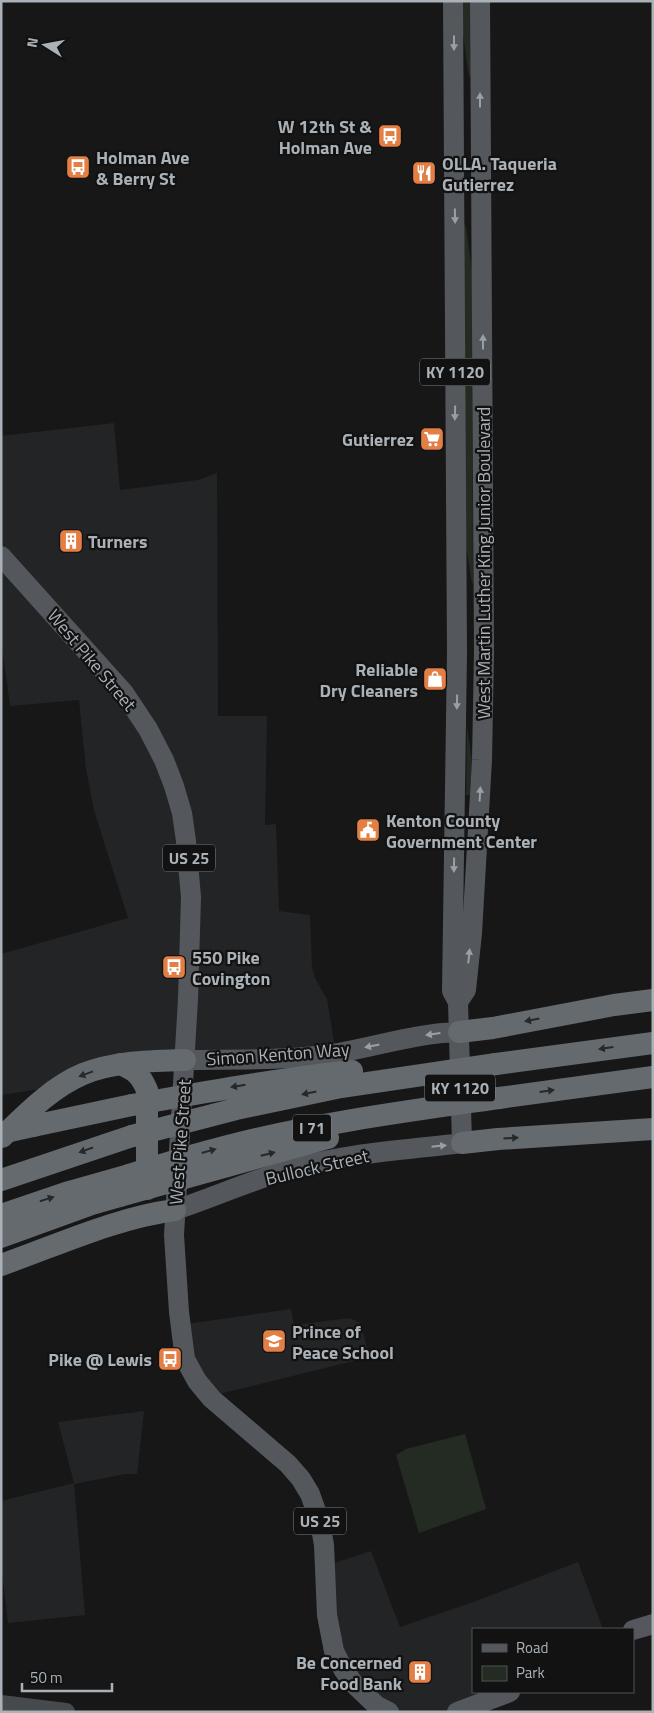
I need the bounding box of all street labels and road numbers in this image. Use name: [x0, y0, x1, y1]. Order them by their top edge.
road number: KY 1120: [420, 358, 490, 386]
street label: West Martin Luther King Junior Boulevard: [470, 407, 497, 719]
street label: West Pike Street: [41, 603, 143, 717]
road number: US 25: [163, 844, 215, 871]
street label: Simon Kenton Way: [206, 1036, 351, 1072]
road number: KY 1120: [425, 1074, 495, 1102]
street label: West Pike Street: [162, 1078, 198, 1206]
road number: I 71: [293, 1114, 331, 1142]
street label: Bullock Street: [263, 1142, 372, 1192]
road number: US 25: [294, 1508, 346, 1534]

